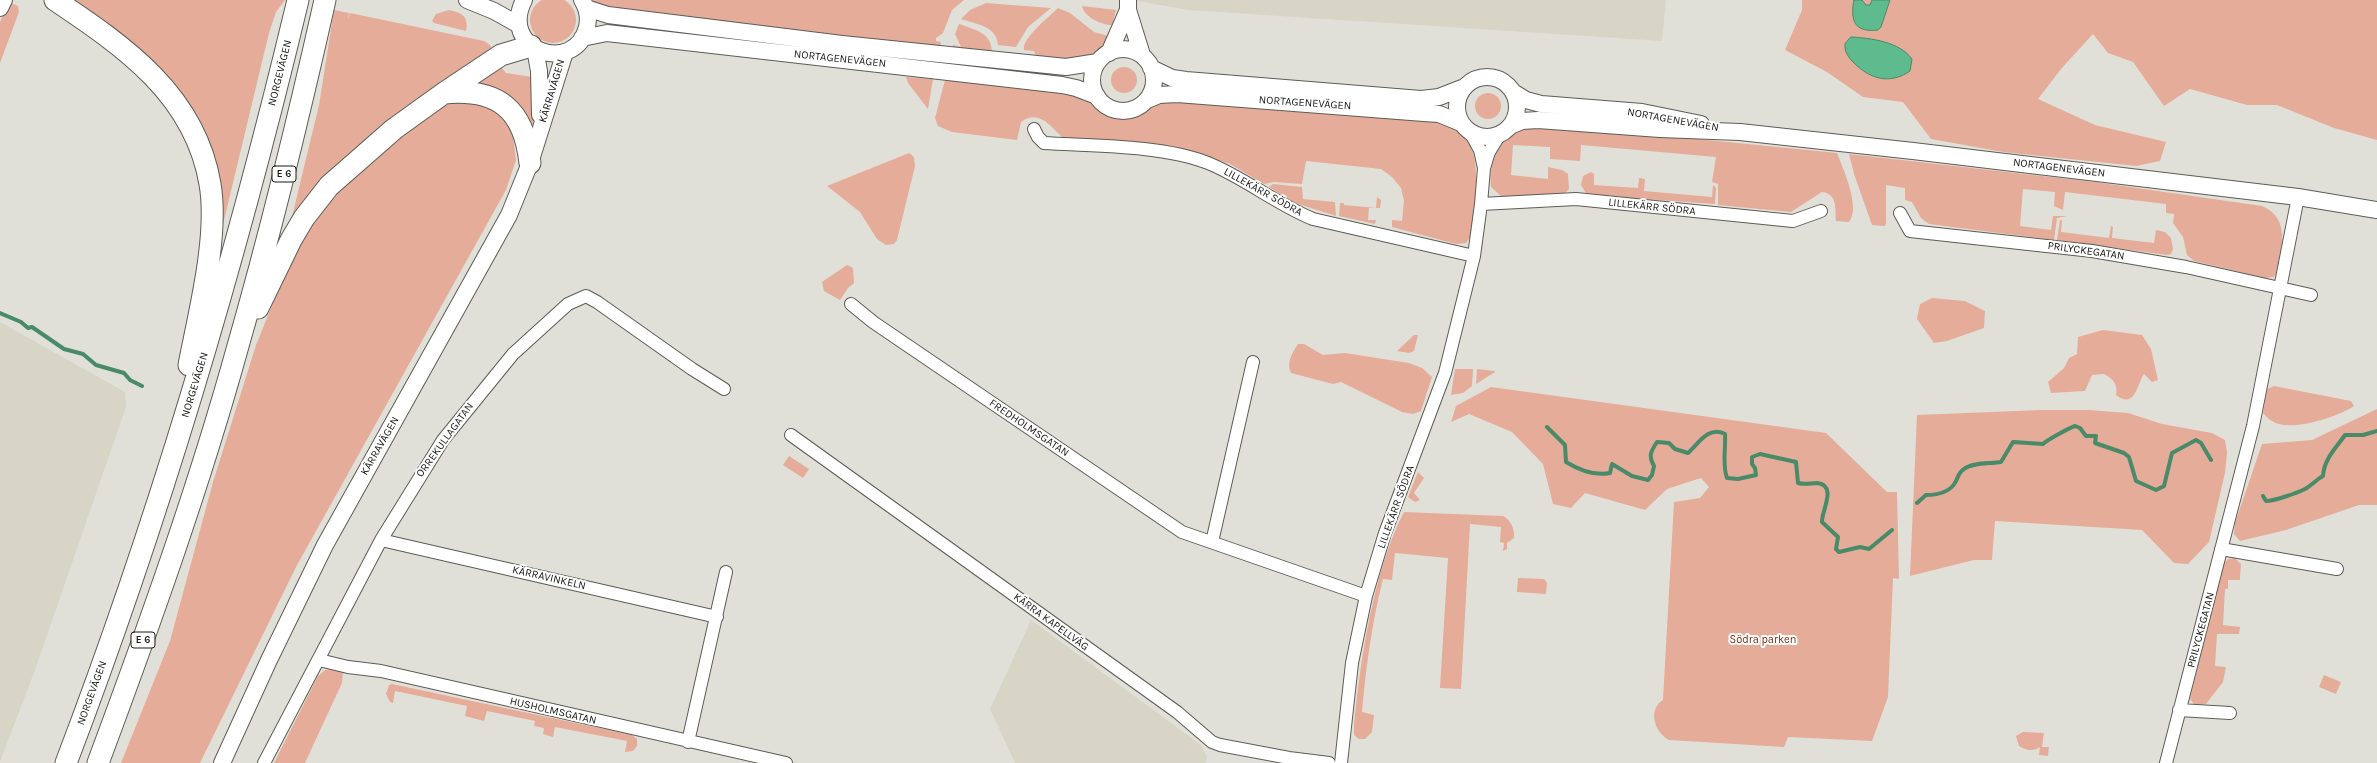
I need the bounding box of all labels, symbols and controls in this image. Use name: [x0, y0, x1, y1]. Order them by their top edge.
street label: NORGEVÄGEN: [265, 39, 295, 107]
street label: NORTAGENEVÄGEN: [793, 48, 887, 70]
street label: KÄRRAVÄGEN: [536, 58, 568, 124]
street label: NORTAGENEVÄGEN: [1258, 93, 1352, 113]
street label: NORTAGENEVÄGEN: [1626, 105, 1720, 135]
street label: NORTAGENEVÄGEN: [2012, 156, 2106, 180]
street label: LILLEKÄRR SÖDRA: [1221, 165, 1305, 219]
road number: E 6: [272, 166, 296, 182]
street label: LILLEKÄRR SÖDRA: [1608, 196, 1696, 218]
street label: PRILYCKEGATAN: [2047, 239, 2125, 263]
street label: NORGEVÄGEN: [179, 351, 211, 419]
street label: FREDHOLMSGATAN: [987, 396, 1071, 460]
street label: ORREKULLAGATAN: [413, 400, 477, 480]
street label: KÄRRAVÄGEN: [358, 414, 402, 478]
street label: LILLEKÄRR SÖDRA: [1375, 463, 1417, 551]
street label: KÄRRAVINKELN: [511, 563, 587, 593]
street label: KÄRRA KAPELLVÄG: [1011, 590, 1091, 654]
street label: PRILYCKEGATAN: [2185, 591, 2217, 669]
road number: E 6: [131, 632, 155, 648]
park label: Södra parken: [1730, 633, 1796, 647]
street label: NORGEVÄGEN: [74, 659, 110, 727]
street label: HUSHOLMSGATAN: [508, 695, 598, 727]

